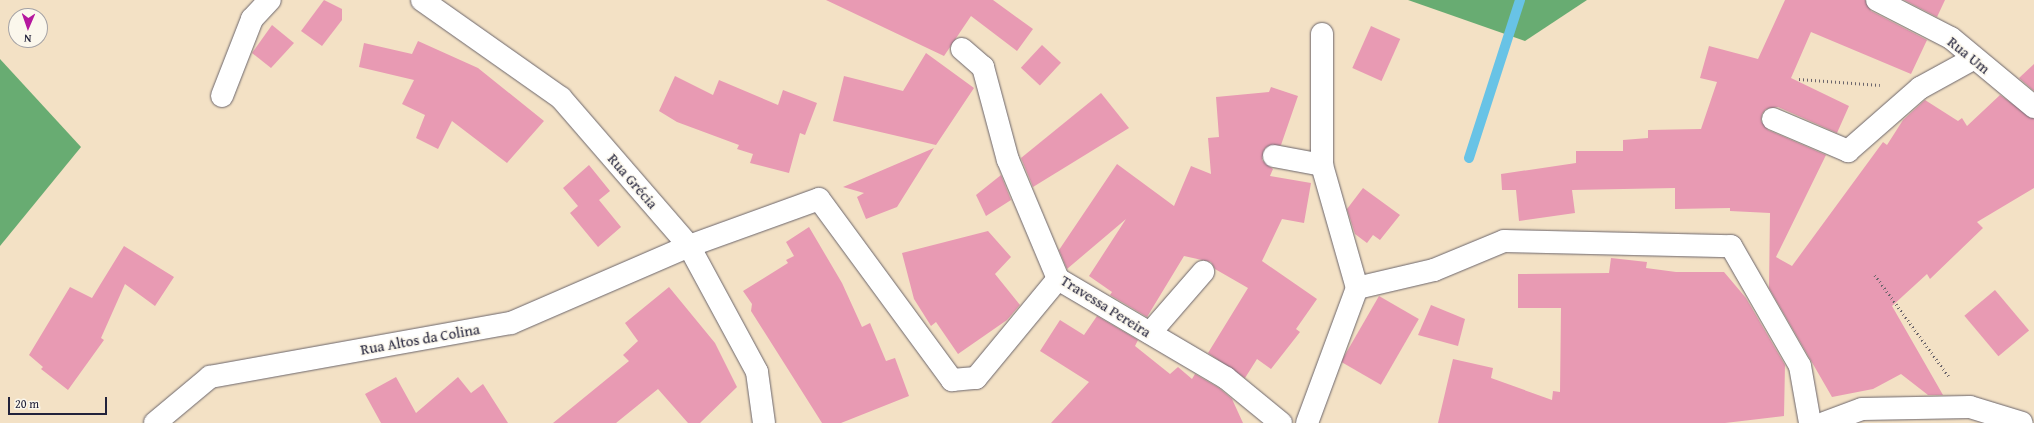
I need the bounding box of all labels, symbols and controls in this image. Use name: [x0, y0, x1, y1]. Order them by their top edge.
north arrow: [8, 8, 48, 48]
text: N: [24, 31, 32, 47]
street label: Rua Um: [1944, 33, 1994, 77]
street label: Rua Grécia: [604, 150, 662, 212]
street label: Travessa Pereira: [1057, 271, 1155, 341]
street label: Rua Altos da Colina: [359, 320, 481, 358]
scale bar: [10, 389, 109, 415]
text: 20 m: [15, 395, 39, 412]

